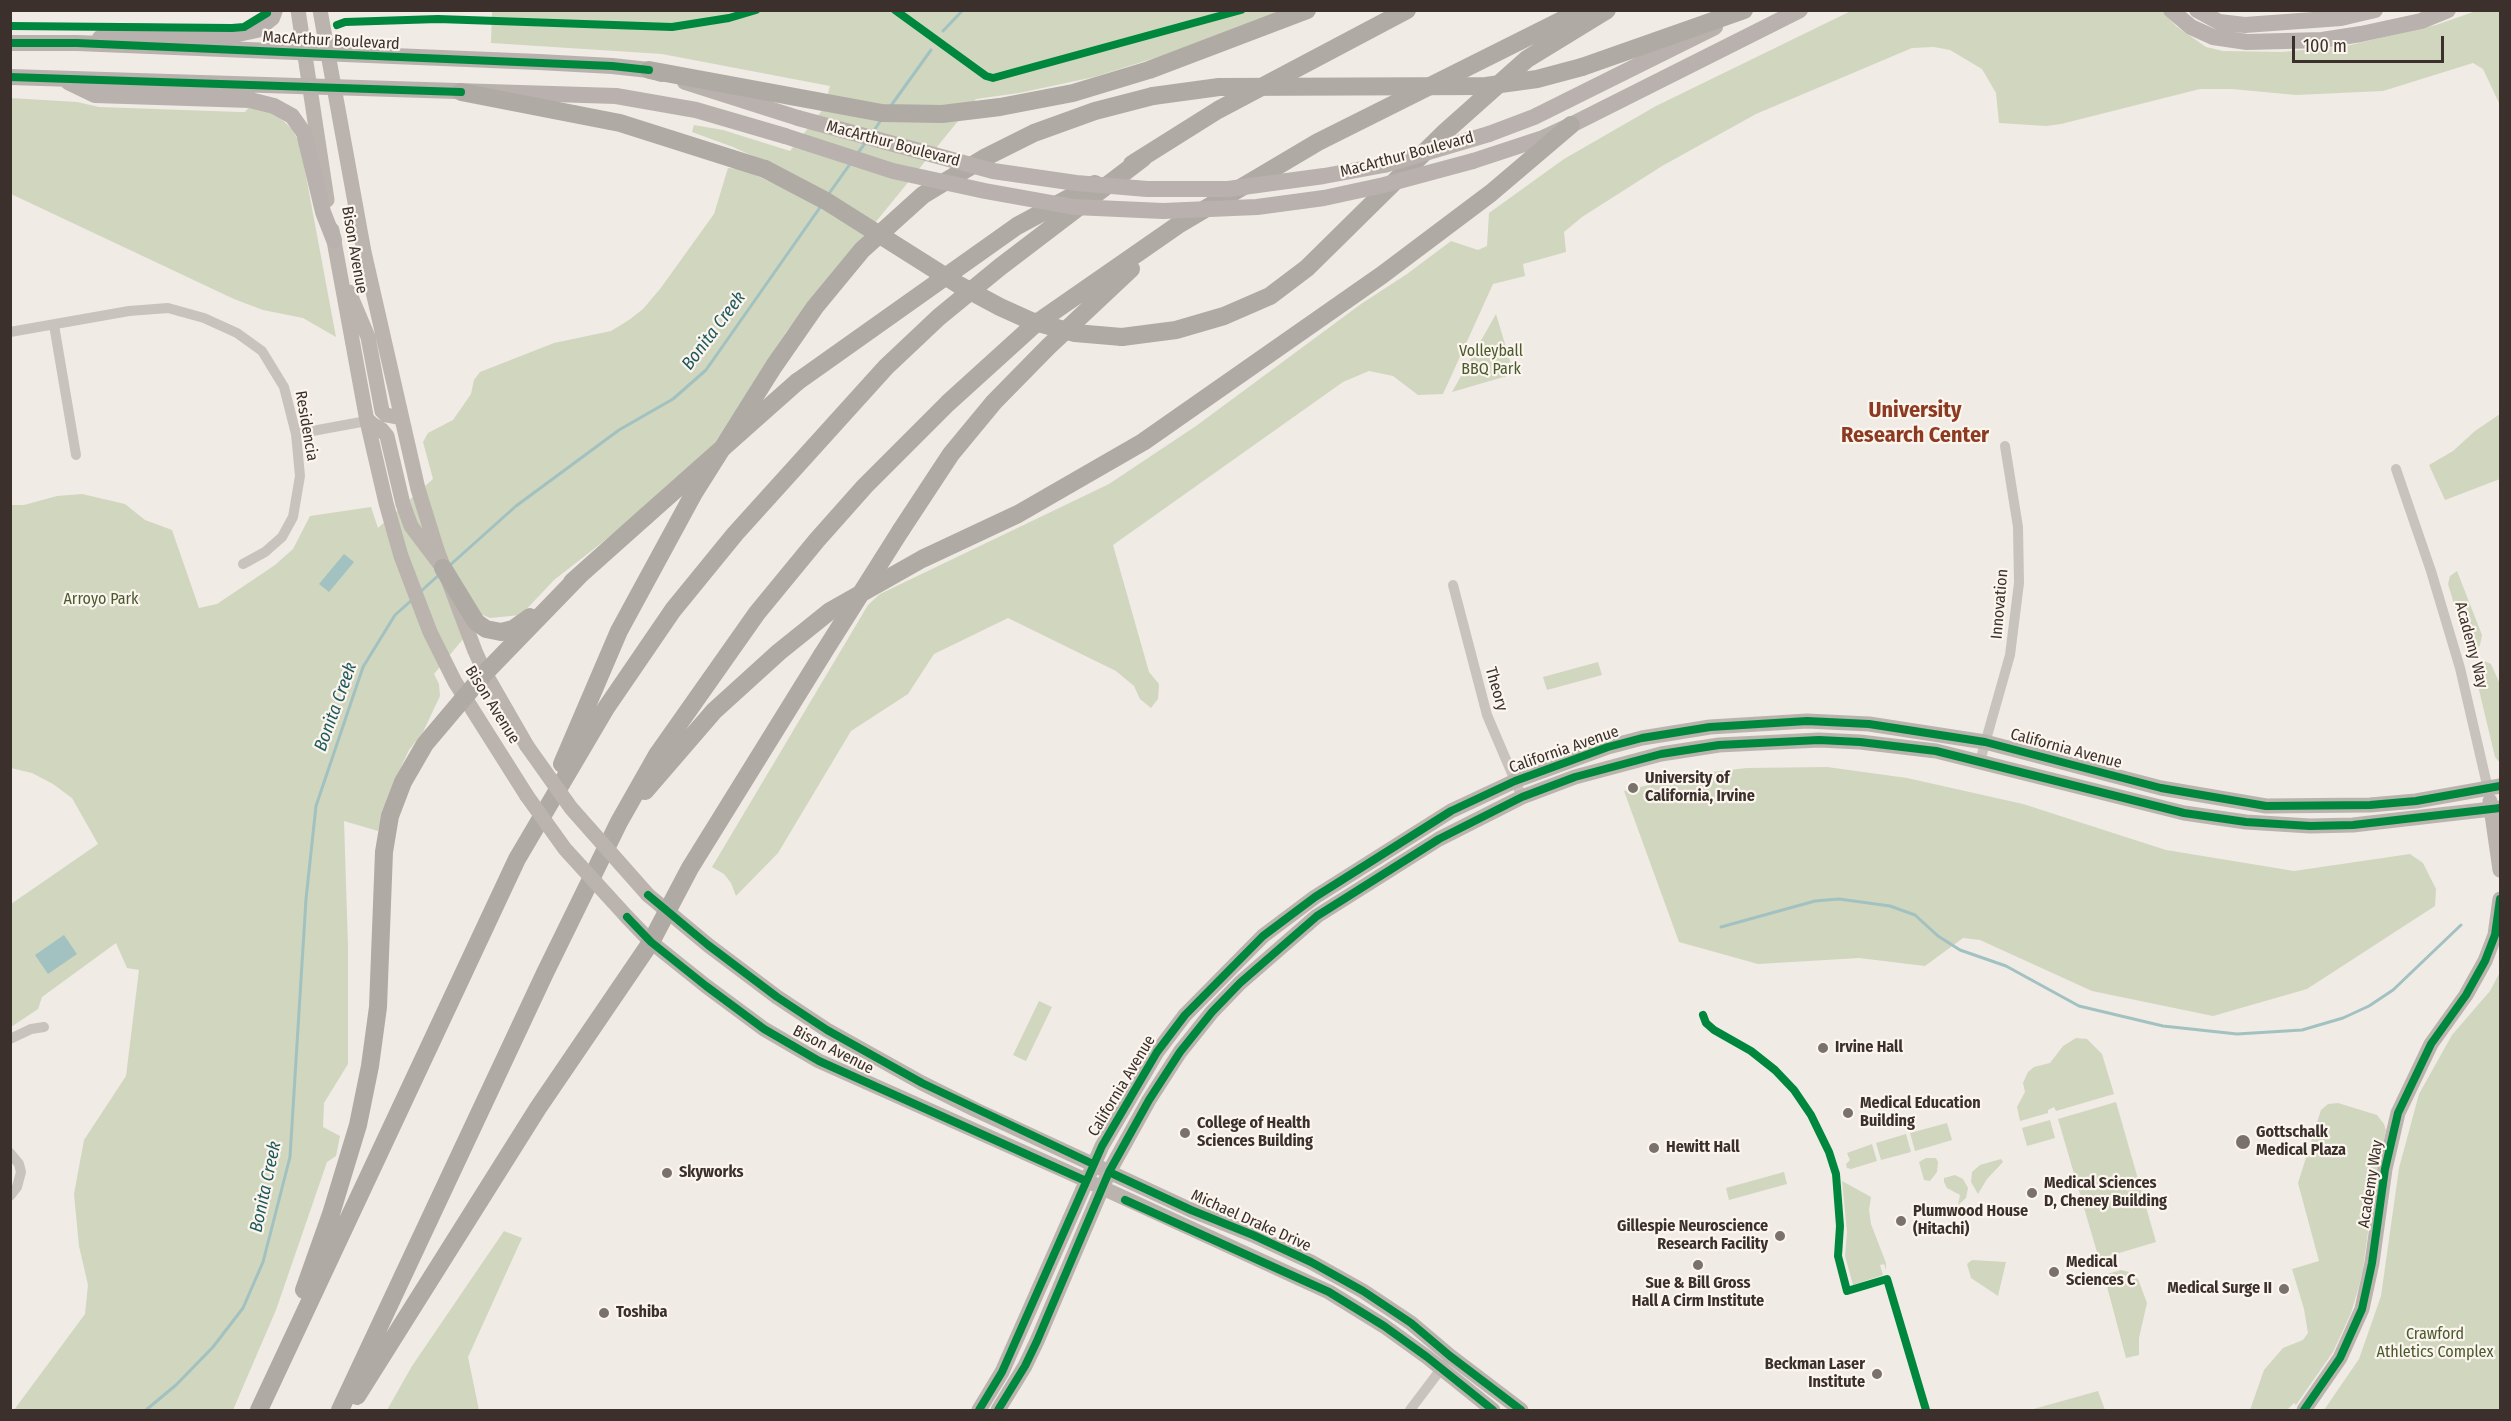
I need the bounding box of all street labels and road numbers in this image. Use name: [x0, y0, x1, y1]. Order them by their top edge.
street label: MacArthur Boulevard: [262, 28, 400, 54]
street label: MacArthur Boulevard: [824, 117, 962, 171]
street label: MacArthur Boulevard: [1338, 128, 1476, 182]
street label: Bison Avenue: [337, 205, 371, 295]
street label: Residencia: [290, 389, 322, 463]
street label: Innovation: [1987, 568, 2013, 640]
street label: Academy Way: [2450, 600, 2492, 690]
street label: Bison Avenue: [460, 662, 524, 748]
street label: Theory: [1481, 665, 1511, 713]
street label: California Avenue: [1507, 722, 1621, 778]
street label: California Avenue: [2008, 725, 2124, 773]
street label: Bison Avenue: [789, 1021, 877, 1079]
street label: California Avenue: [1084, 1032, 1160, 1140]
street label: Academy Way: [2355, 1139, 2387, 1229]
street label: Michael Drake Drive: [1188, 1186, 1314, 1256]

